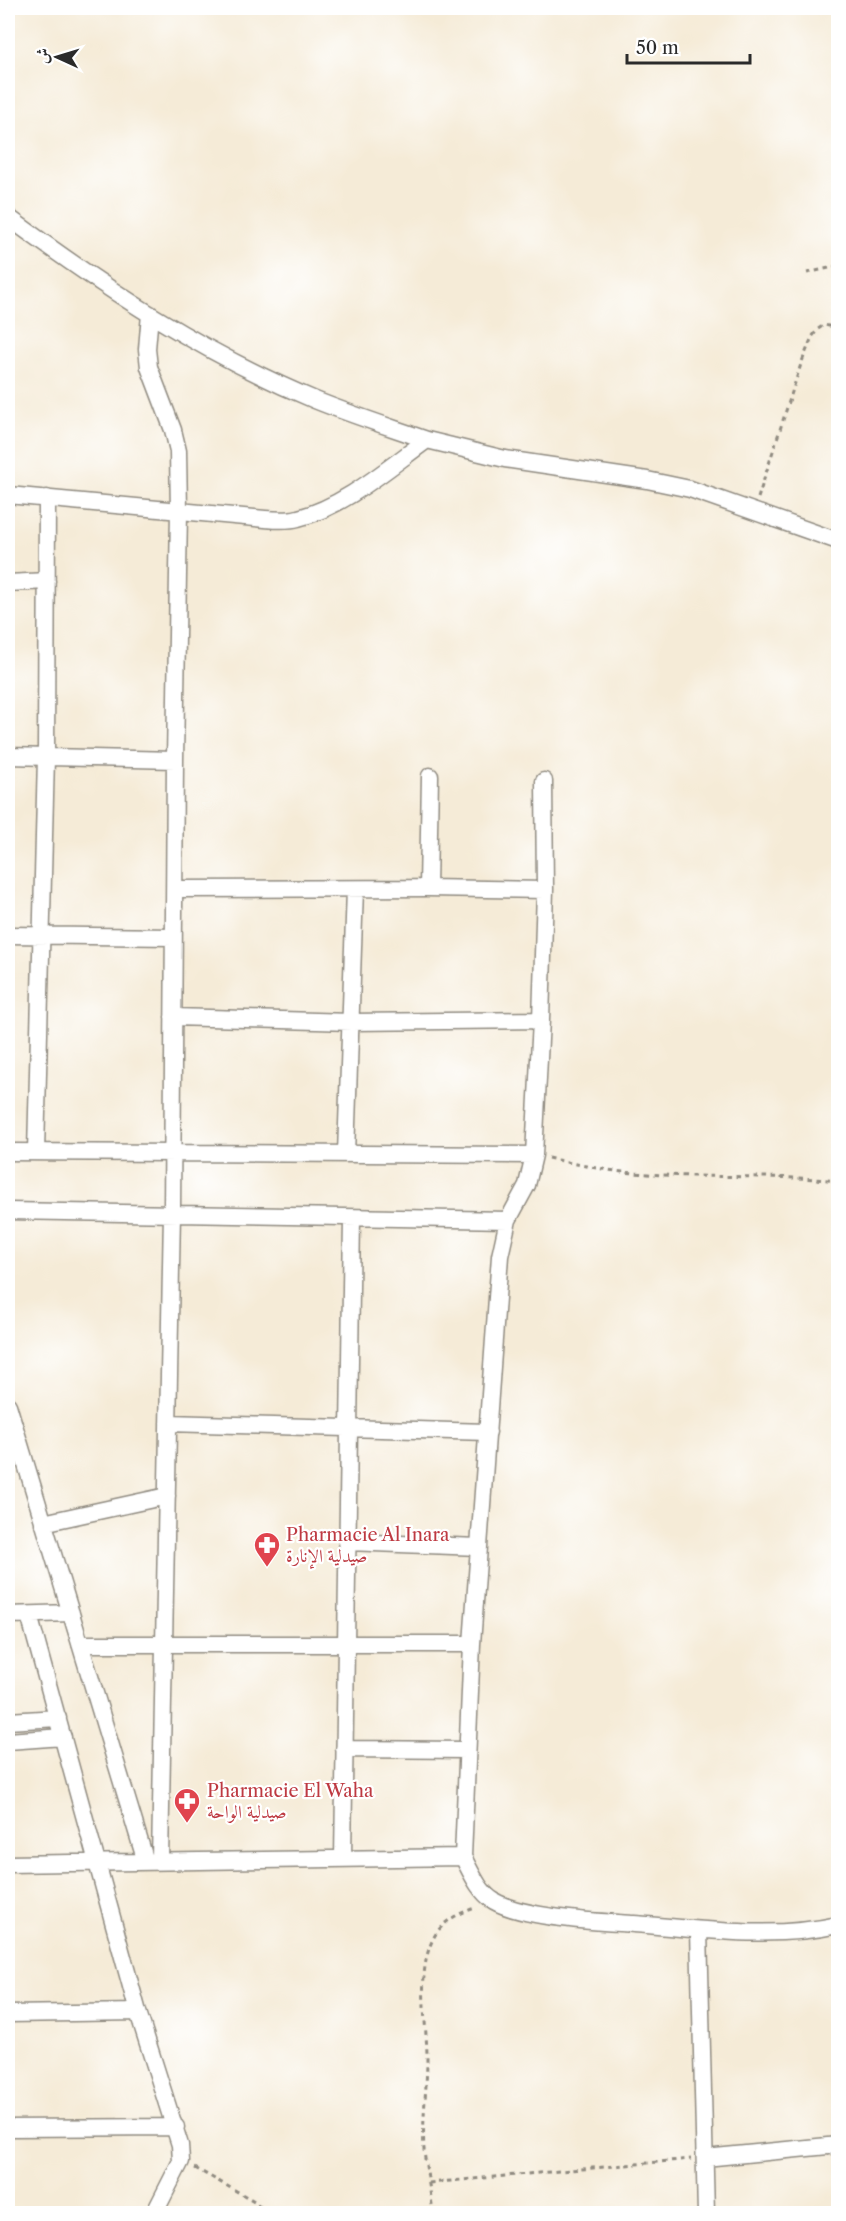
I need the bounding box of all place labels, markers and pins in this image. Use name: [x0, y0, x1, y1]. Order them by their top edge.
place label: Pharmacie Al Inara صيدلية الإنارة: [286, 1524, 450, 1569]
pharmacy icon: Pharmacie Al Inara صيدلية الإنارة: [252, 1530, 282, 1568]
place label: Pharmacie El Waha صيدلية الواحة: [207, 1780, 374, 1823]
pharmacy icon: Pharmacie El Waha صيدلية الواحة: [172, 1786, 202, 1824]

